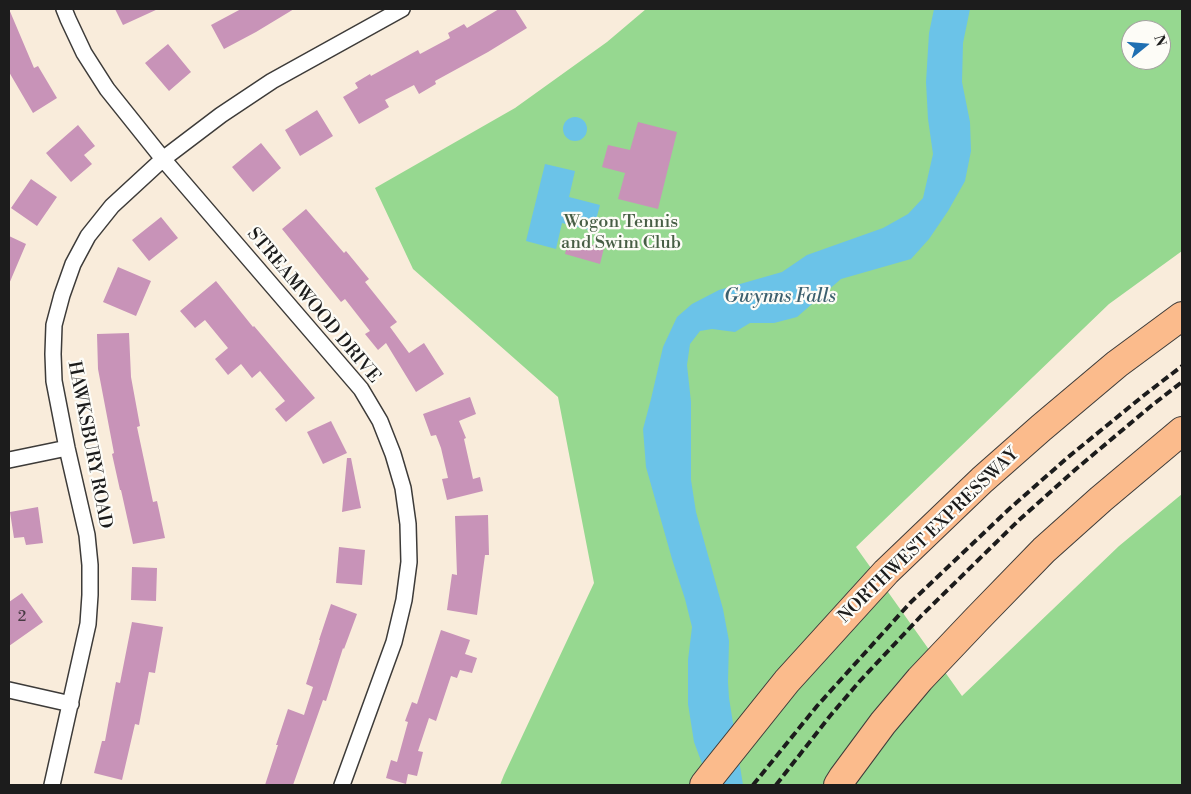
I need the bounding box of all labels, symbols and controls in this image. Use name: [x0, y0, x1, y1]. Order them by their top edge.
north arrow: [1121, 20, 1171, 70]
text: N: [1149, 33, 1170, 49]
park label: Wogon Tennis and Swim Club: [561, 212, 681, 254]
street label: STREAMWOOD DRIVE: [242, 224, 384, 388]
water label: Gwynns Falls: [724, 286, 836, 308]
street label: HAWKSBURY ROAD: [62, 359, 116, 531]
street label: NORTHWEST EXPRESSWAY: [834, 444, 1024, 628]
house number: 2: [18, 608, 26, 626]

